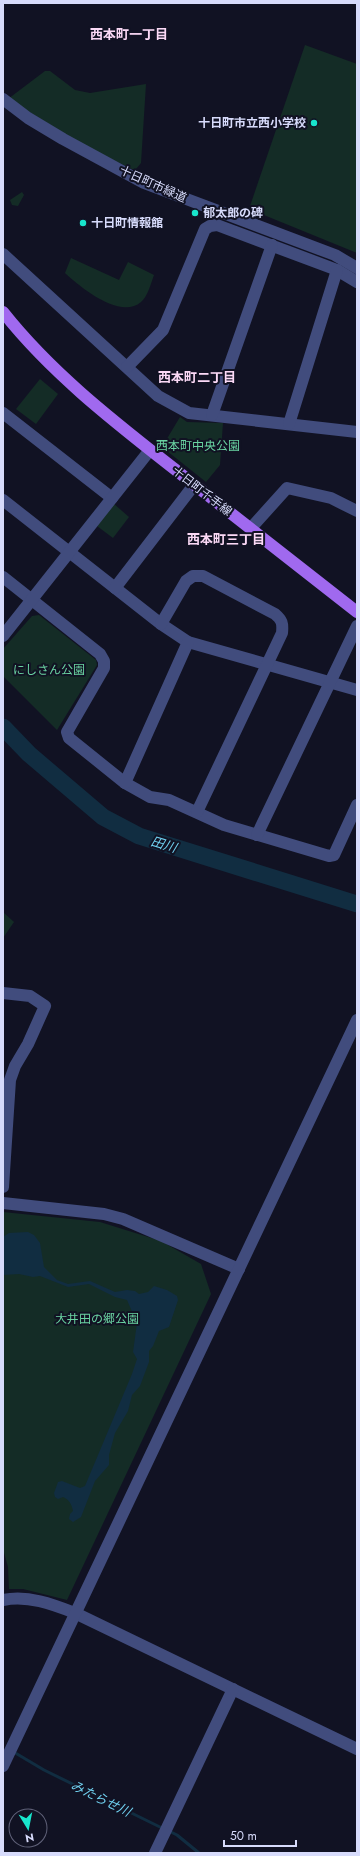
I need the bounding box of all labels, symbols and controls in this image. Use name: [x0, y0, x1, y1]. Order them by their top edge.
district label: 西本町一丁目: [90, 25, 168, 44]
place label: 十日町市立西小学校: [198, 114, 306, 132]
marker: 十日町市立西小学校: [309, 118, 319, 128]
street label: 十日町市緑道: [116, 161, 190, 207]
place label: 郁太郎の碑: [203, 204, 263, 222]
marker: 郁太郎の碑: [190, 208, 200, 218]
place label: 十日町情報館: [91, 214, 163, 232]
marker: 十日町情報館: [78, 218, 88, 228]
district label: 西本町二丁目: [158, 368, 236, 387]
park label: 西本町中央公園: [156, 437, 240, 455]
street label: 十日町千手線: [168, 462, 236, 520]
district label: 西本町三丁目: [187, 530, 265, 549]
park label: にしさん公園: [13, 661, 85, 679]
water label: 田川: [149, 832, 181, 858]
park label: 大井田の郷公園: [55, 1310, 139, 1328]
water label: みたらせ川: [68, 1776, 136, 1822]
north arrow: [8, 1808, 48, 1848]
scale bar: [224, 1822, 296, 1848]
text: 50 m: [230, 1827, 257, 1845]
text: N: [24, 1829, 35, 1846]

